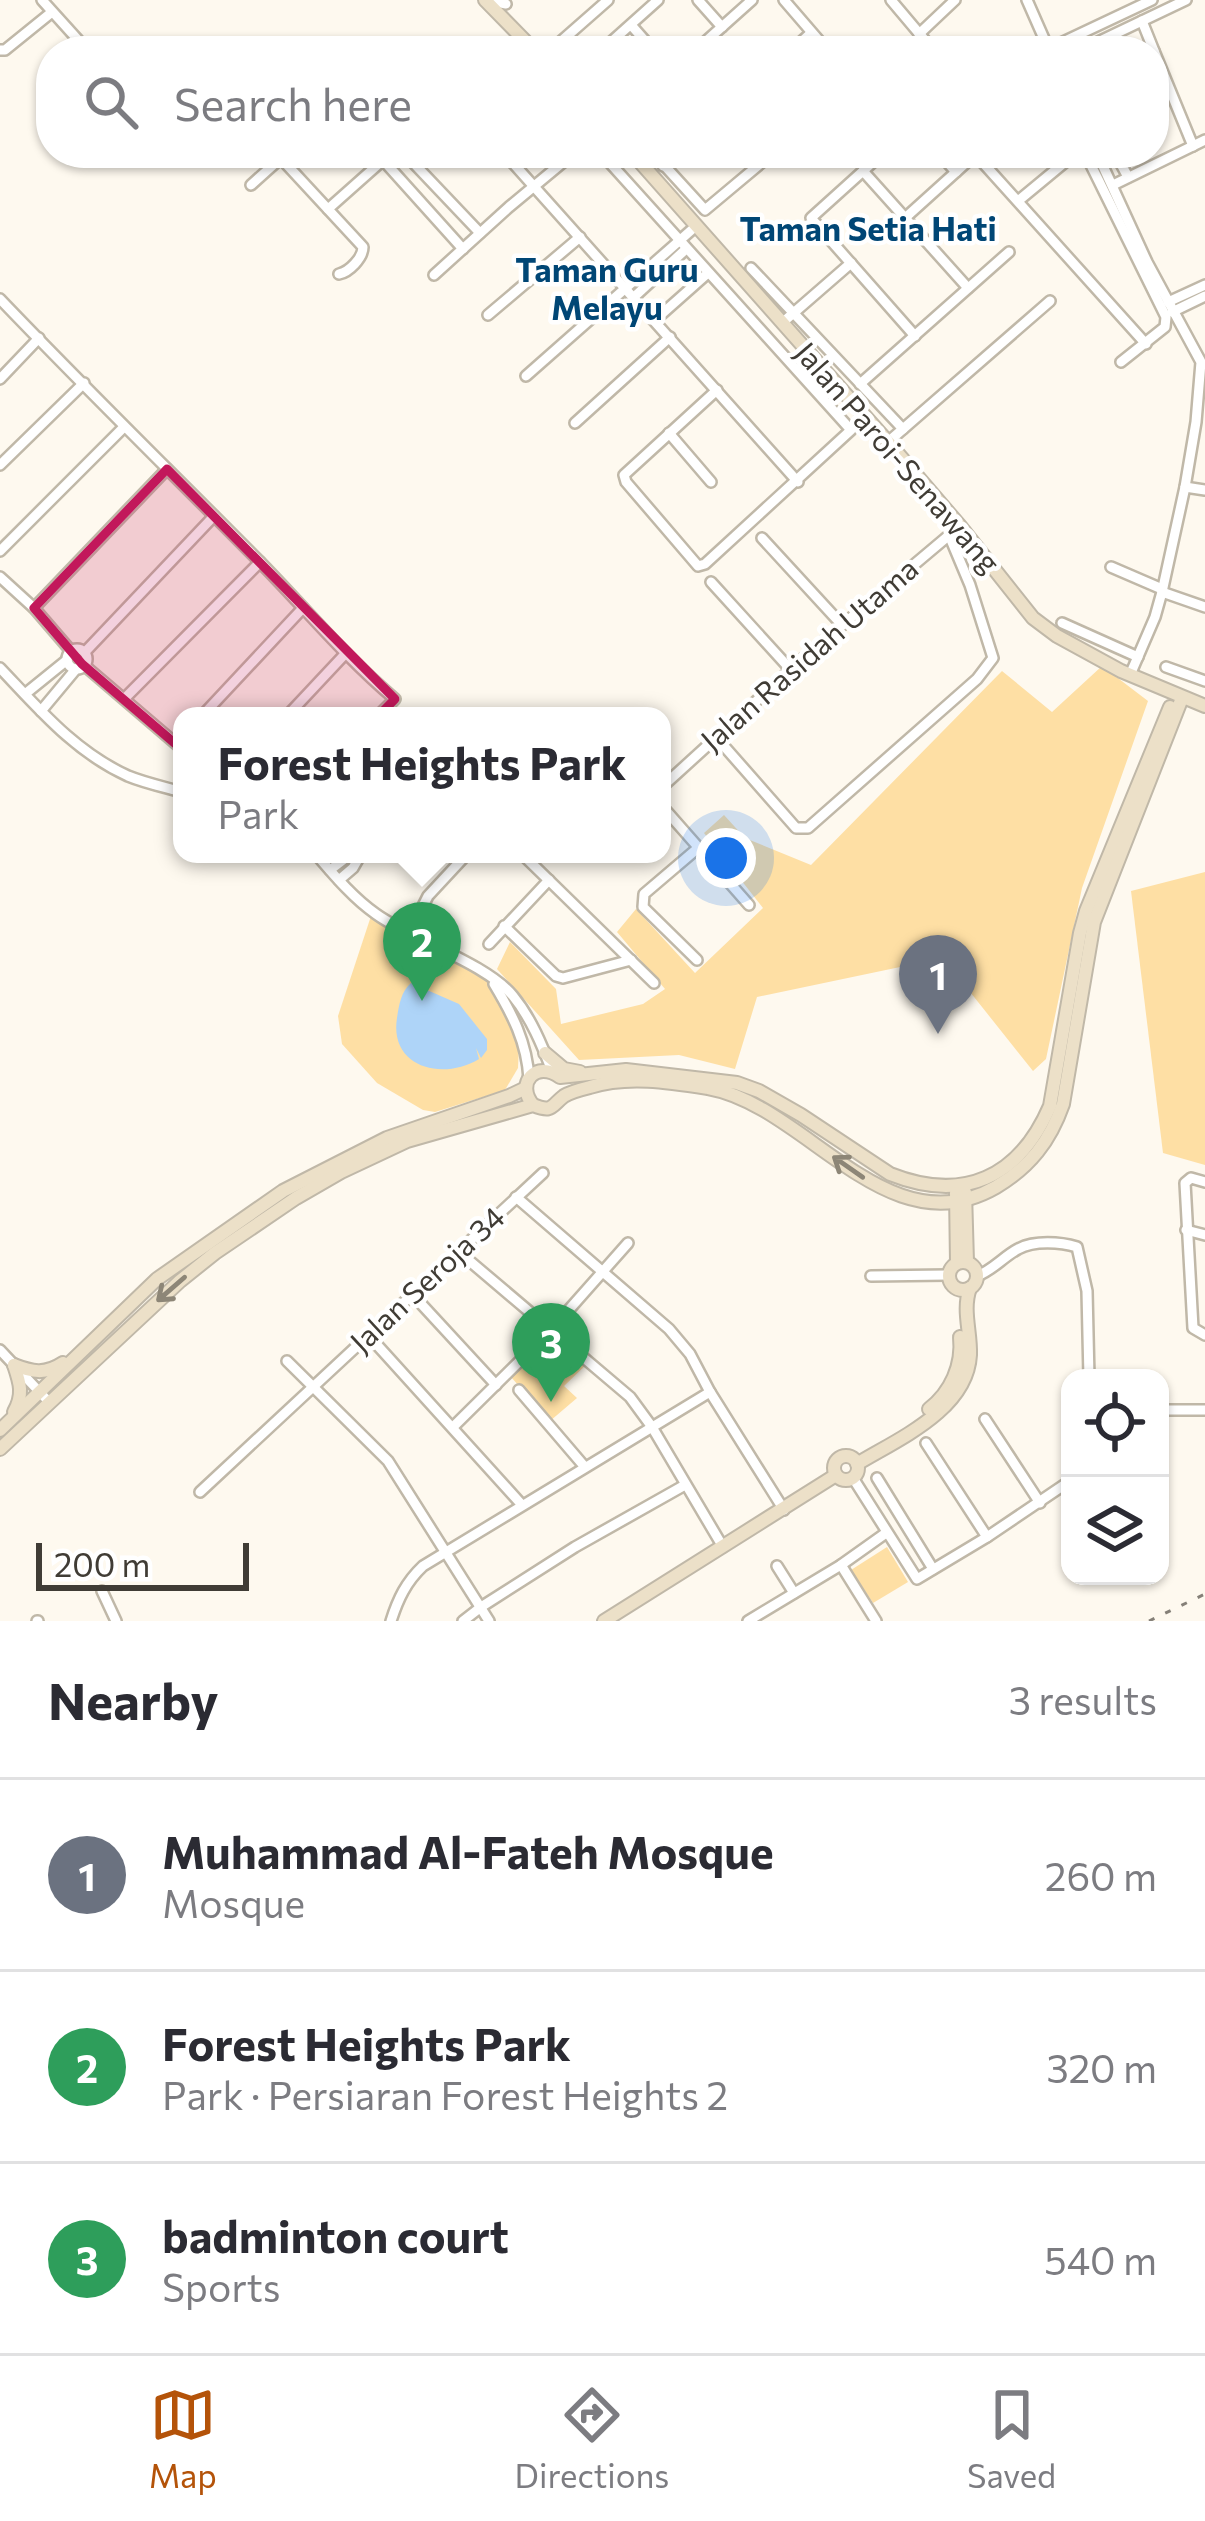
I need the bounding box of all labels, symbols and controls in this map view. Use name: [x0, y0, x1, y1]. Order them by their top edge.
search box: [36, 36, 1169, 168]
icon: search: [78, 69, 144, 135]
text: Search here: [174, 75, 412, 130]
district label: Taman Setia Hati: [739, 207, 997, 248]
district label: Taman Guru Melayu: [515, 248, 699, 327]
street label: Jalan Paroi-Senawang: [789, 333, 1009, 579]
street label: Jalan Rasidah Utama: [692, 549, 924, 757]
popup: [173, 707, 671, 863]
text: Forest Heights Park: [218, 734, 626, 789]
text: Park: [218, 789, 299, 837]
your location: [696, 828, 756, 888]
pin: 2: [383, 902, 461, 1001]
pin: 1: [899, 935, 977, 1034]
one-way arrow: [831, 1155, 865, 1180]
street label: Jalan Seroja 34: [341, 1197, 511, 1359]
one-way arrow: [156, 1275, 187, 1302]
pin: 3: [512, 1303, 590, 1402]
map controls: [1061, 1369, 1169, 1585]
button: locate: [1061, 1369, 1169, 1477]
button: layers: [1061, 1477, 1169, 1585]
scale bar: [36, 1537, 249, 1590]
text: 200 m: [54, 1543, 150, 1584]
text: Nearby: [48, 1668, 218, 1731]
text: 3 results: [1009, 1675, 1157, 1723]
text: Muhammad Al-Fateh Mosque: [162, 1823, 774, 1878]
text: 1: [78, 1851, 96, 1899]
text: 260 m: [1045, 1851, 1157, 1899]
text: Mosque: [162, 1878, 305, 1926]
text: Forest Heights Park: [162, 2015, 571, 2070]
text: 2: [76, 2043, 98, 2091]
text: 320 m: [1046, 2043, 1157, 2091]
text: Park · Persiaran Forest Heights 2: [162, 2070, 728, 2118]
text: badminton court: [162, 2207, 509, 2262]
text: 3: [76, 2235, 98, 2283]
text: 540 m: [1044, 2235, 1157, 2283]
text: Sports: [162, 2262, 281, 2310]
tab: Map: [149, 2382, 217, 2495]
tab: Directions: [515, 2382, 669, 2495]
tab: Saved: [967, 2382, 1056, 2495]

